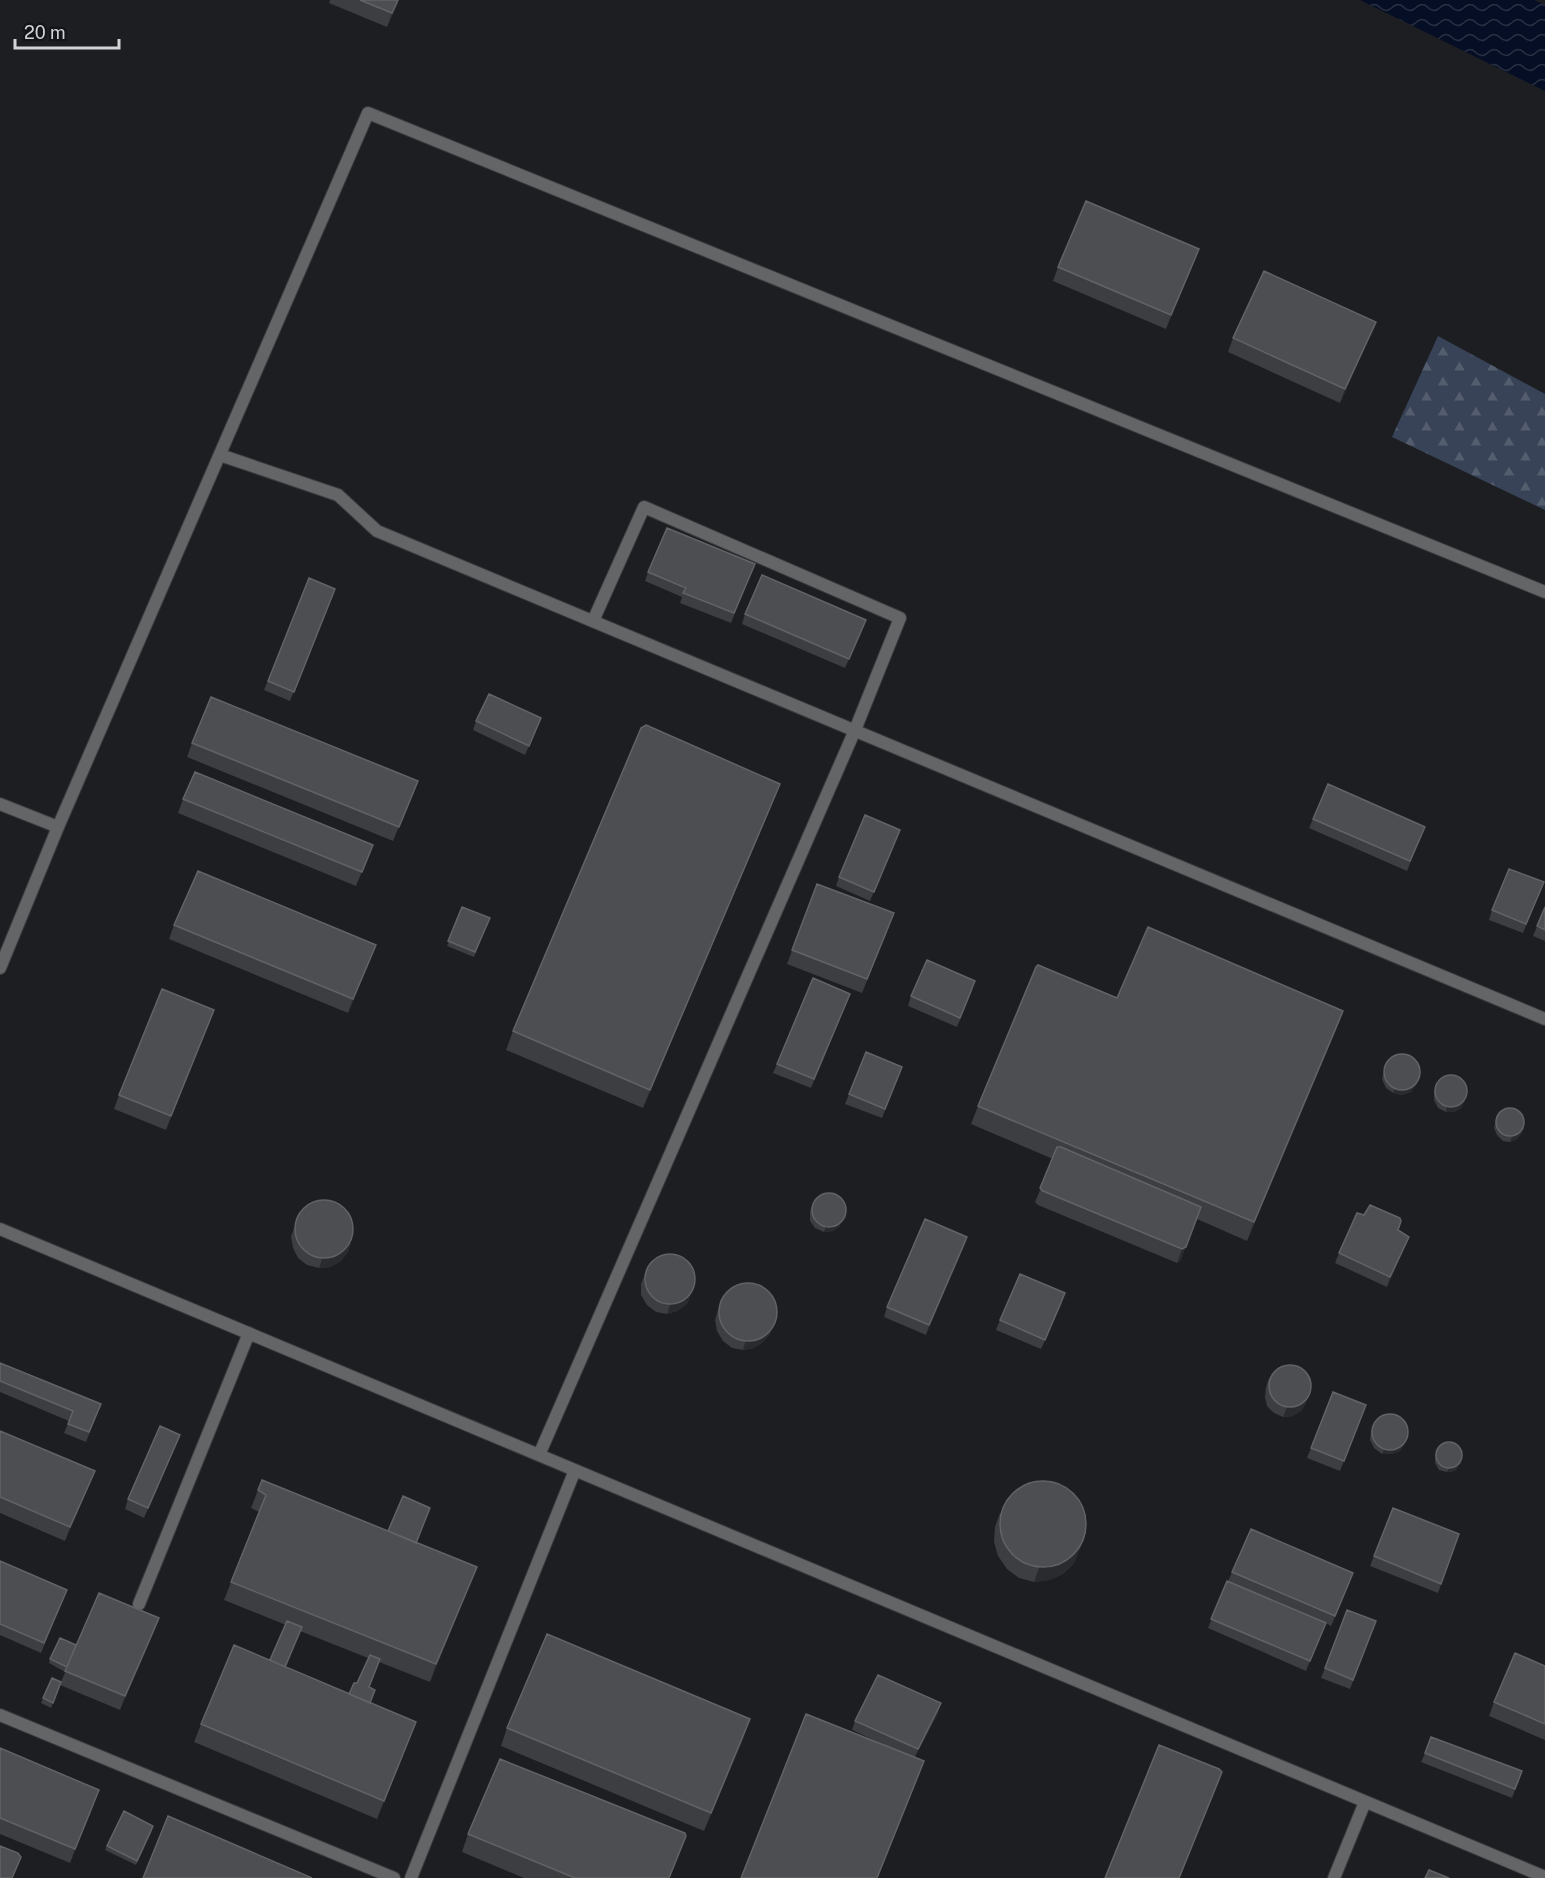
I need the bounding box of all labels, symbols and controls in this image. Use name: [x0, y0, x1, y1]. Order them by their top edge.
scale bar: [15, 12, 118, 50]
text: 20 m: [24, 22, 66, 43]

